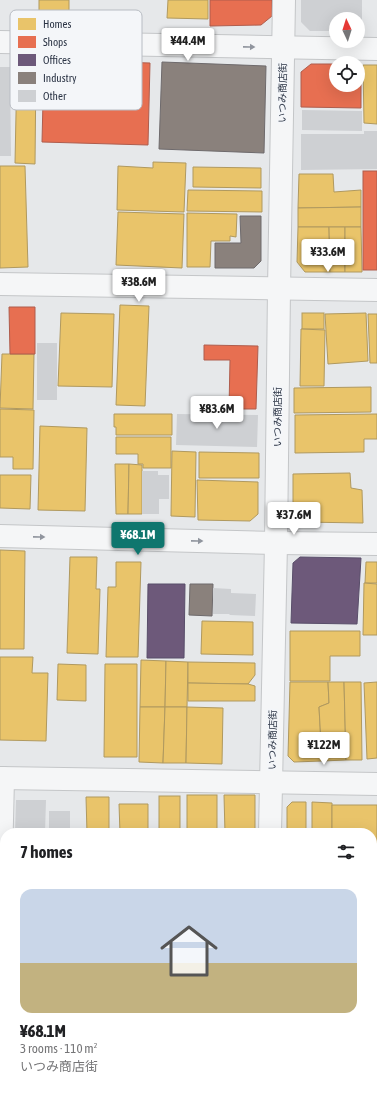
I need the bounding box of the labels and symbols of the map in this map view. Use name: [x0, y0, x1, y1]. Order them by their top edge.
legend: [10, 10, 142, 110]
north arrow: [329, 12, 365, 48]
text: Homes: [43, 18, 71, 30]
pin: ¥44.4M: [155, 28, 221, 62]
text: Shops: [43, 36, 67, 48]
one-way arrow: [243, 43, 255, 50]
text: Offices: [43, 54, 71, 66]
street label: いつみ商店街: [276, 63, 289, 123]
text: Industry: [43, 72, 77, 84]
text: Other: [43, 90, 67, 102]
pin: ¥33.6M: [295, 239, 361, 273]
pin: ¥38.6M: [106, 269, 172, 303]
street label: いつみ商店街: [272, 387, 283, 447]
pin: ¥83.6M: [184, 396, 250, 430]
pin: ¥37.6M: [261, 502, 327, 536]
pin: ¥68.1M: [105, 522, 171, 556]
one-way arrow: [33, 534, 46, 540]
one-way arrow: [191, 537, 203, 544]
street label: いつみ商店街: [266, 710, 279, 770]
pin: ¥122M: [296, 732, 352, 766]

